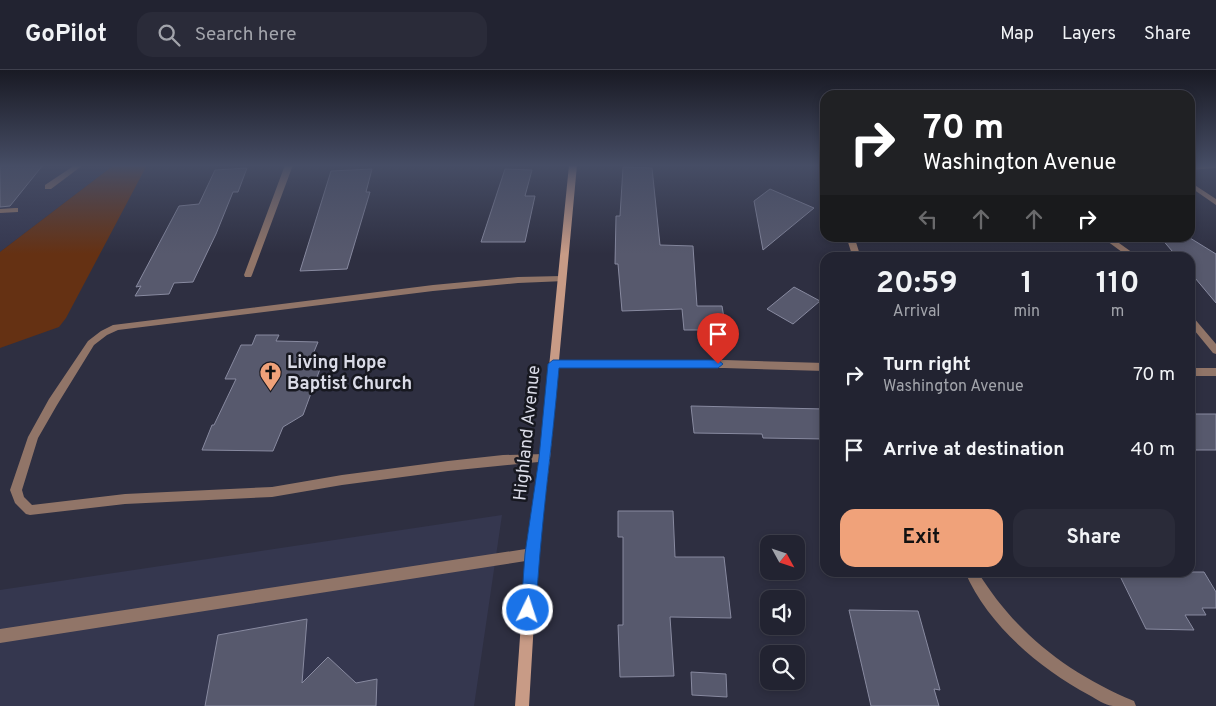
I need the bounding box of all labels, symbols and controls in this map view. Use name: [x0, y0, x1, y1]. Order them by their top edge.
search box: [137, 12, 487, 57]
text: GoPilot: [25, 20, 107, 50]
icon: search: [155, 21, 183, 49]
text: Search here: [195, 23, 296, 47]
text: Map: [1000, 23, 1034, 46]
text: Layers: [1062, 23, 1116, 46]
text: Share: [1144, 23, 1191, 46]
text: 70 m: [923, 107, 1004, 151]
icon: right: [840, 110, 905, 175]
text: Washington Avenue: [923, 150, 1116, 177]
icon: left: [914, 205, 942, 233]
icon: ahead: [967, 205, 995, 233]
icon: ahead: [1020, 205, 1048, 233]
icon: right: [1073, 205, 1101, 233]
text: 20:59: [876, 266, 958, 303]
text: 1: [1021, 266, 1033, 303]
text: 110: [1096, 266, 1139, 303]
text: Arrival: [893, 302, 941, 322]
text: min: [1013, 302, 1040, 322]
text: m: [1111, 302, 1124, 322]
pin: [697, 313, 739, 364]
icon: arrive: [704, 320, 732, 348]
place label: Living Hope Baptist Church: [287, 352, 412, 396]
text: Turn right: [883, 353, 971, 377]
church icon: Living Hope Baptist Church: [259, 361, 283, 392]
icon: right: [840, 361, 868, 389]
text: 70 m: [1133, 363, 1175, 387]
street label: Highland Avenue: [509, 364, 547, 502]
text: Washington Avenue: [883, 377, 1024, 397]
icon: arrive: [840, 436, 868, 464]
text: Arrive at destination: [883, 438, 1064, 462]
text: 40 m: [1130, 438, 1175, 462]
button: Exit: [840, 509, 1003, 567]
button: Share: [1013, 509, 1175, 567]
north arrow: [760, 535, 805, 580]
map controls: [760, 535, 805, 690]
position arrow: [501, 583, 553, 635]
button: sound: [760, 590, 805, 635]
button: search: [760, 645, 805, 690]

